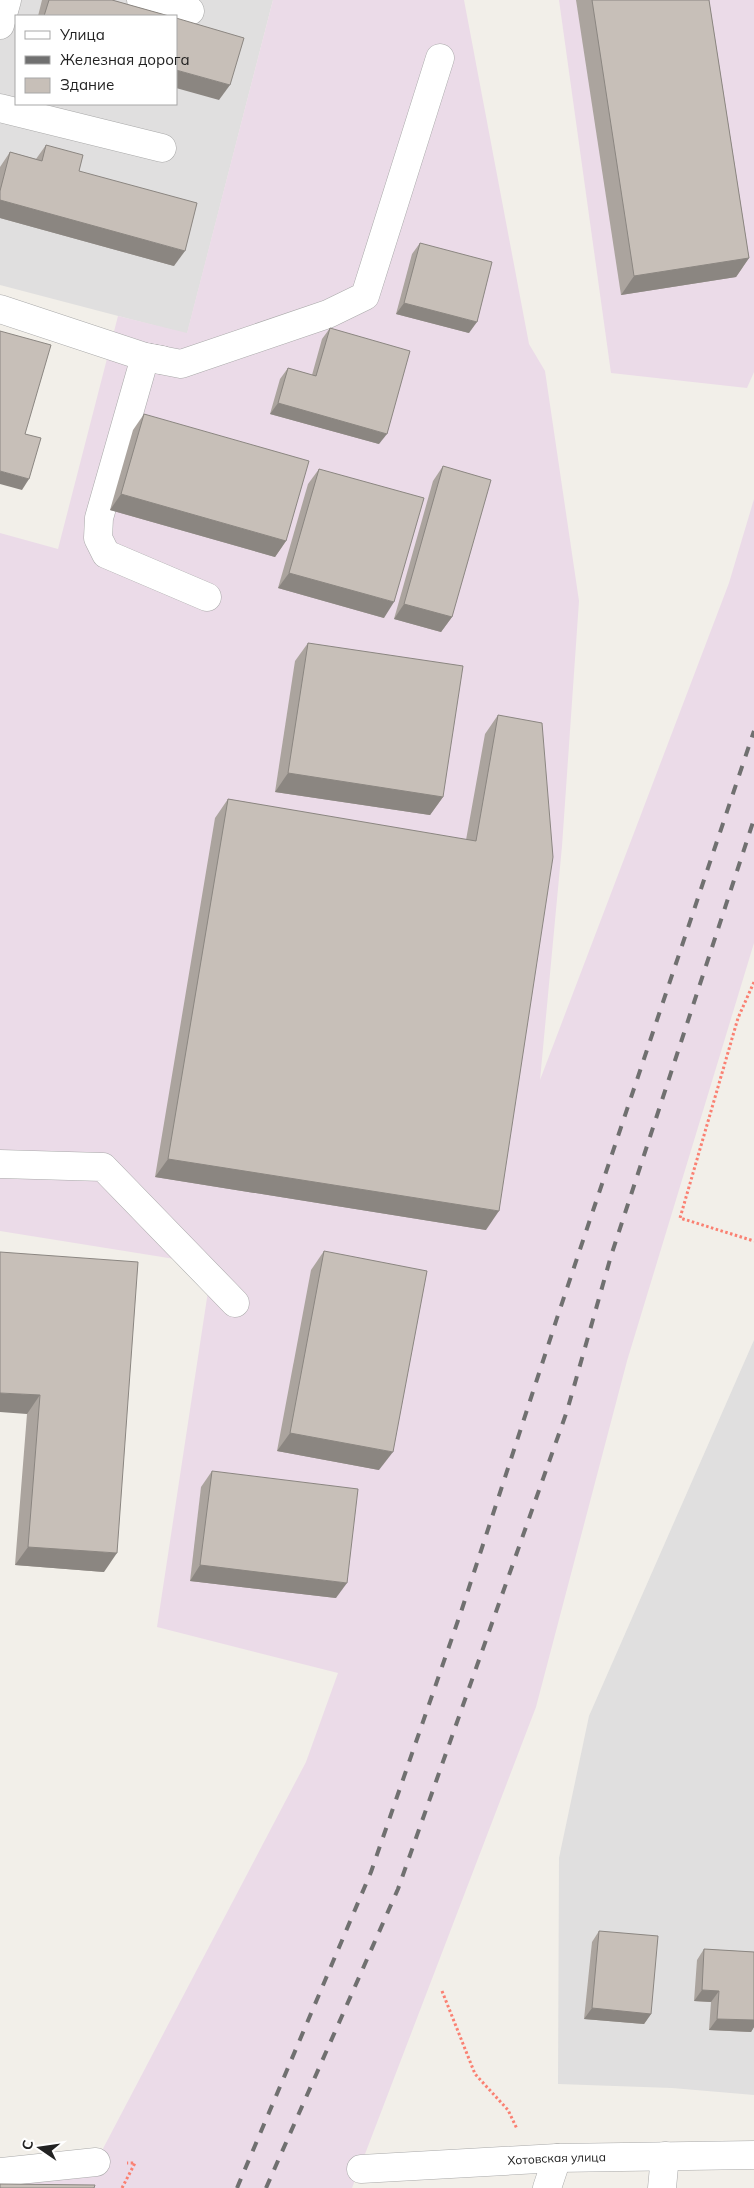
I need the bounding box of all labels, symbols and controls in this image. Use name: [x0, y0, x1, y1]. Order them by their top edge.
legend: [15, 15, 178, 105]
text: Улица: [59, 25, 105, 44]
text: Железная дорога: [60, 50, 190, 69]
text: Здание: [60, 75, 114, 94]
north arrow: [15, 2123, 65, 2173]
text: С: [17, 2138, 37, 2152]
street label: Хотовская улица: [507, 2149, 606, 2168]

